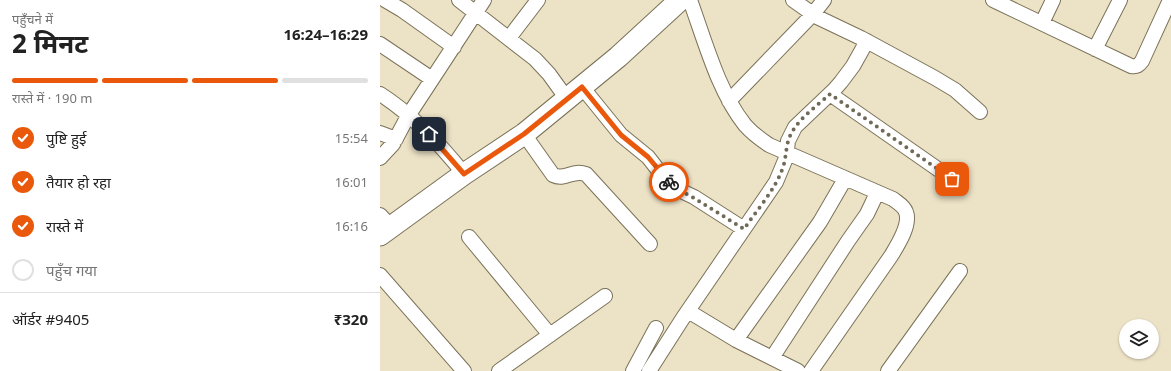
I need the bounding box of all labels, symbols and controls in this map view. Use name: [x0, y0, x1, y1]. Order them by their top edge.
text: पहुँचने में: [12, 10, 53, 28]
text: 16:24–16:29: [283, 24, 368, 44]
text: 2 मिनट: [12, 25, 88, 61]
text: रास्ते में · 190 m: [12, 89, 92, 107]
pin: [412, 117, 446, 151]
icon: home: [418, 123, 440, 145]
icon: check: [12, 127, 34, 149]
text: पुष्टि हुई: [46, 128, 86, 148]
text: 15:54: [335, 129, 368, 147]
courier: [649, 162, 689, 202]
pin: [935, 162, 969, 196]
icon: bag: [941, 168, 963, 190]
icon: check: [12, 171, 34, 193]
icon: bike: [658, 171, 680, 193]
text: तैयार हो रहा: [46, 172, 111, 192]
text: 16:01: [335, 173, 368, 191]
icon: check: [12, 215, 34, 237]
text: रास्ते में: [46, 216, 83, 236]
text: 16:16: [335, 217, 368, 235]
text: पहुँच गया: [46, 260, 97, 280]
text: ऑर्डर #9405: [12, 309, 89, 329]
text: ₹320: [334, 309, 368, 329]
map controls: [1119, 319, 1159, 359]
button: layers: [1119, 319, 1159, 359]

